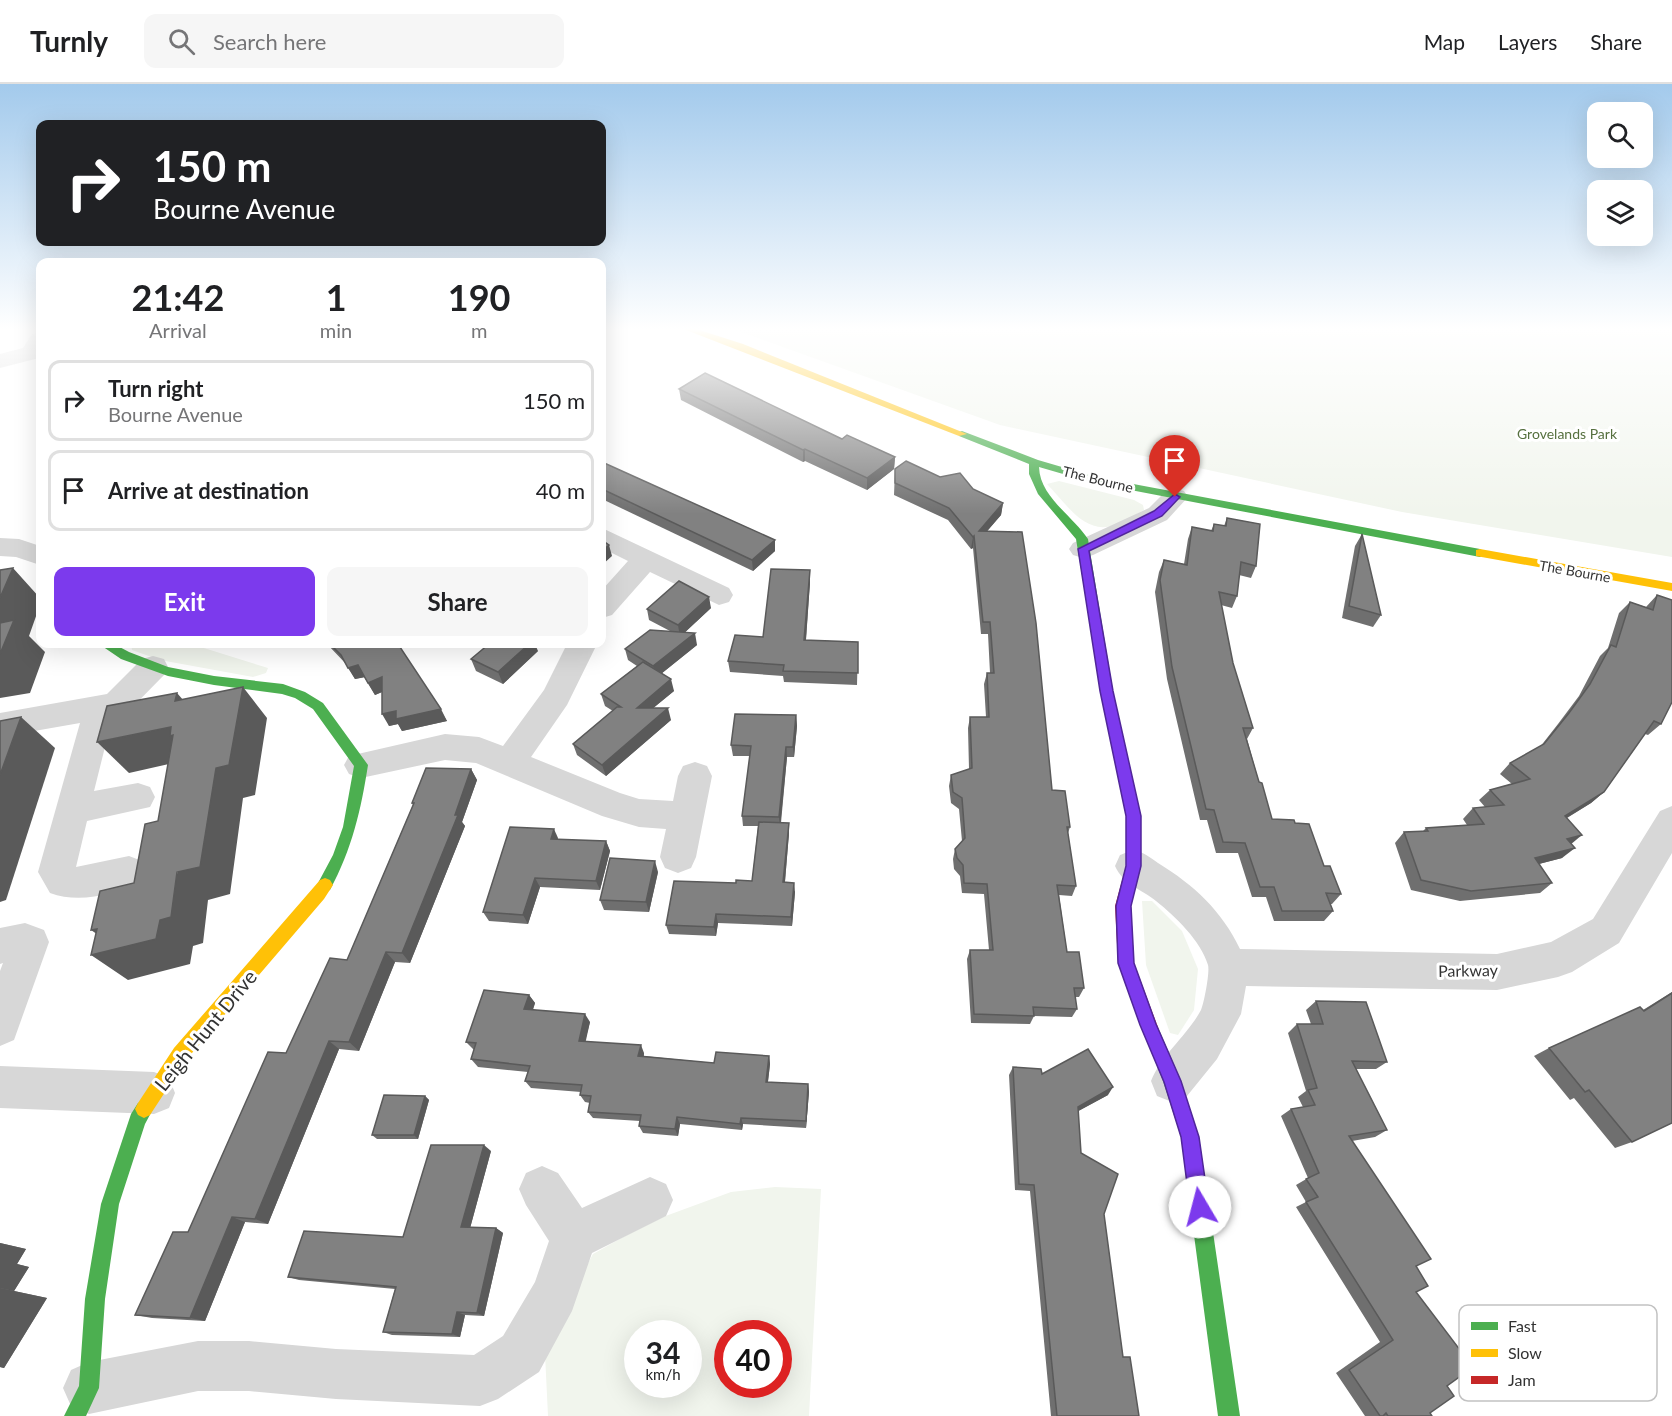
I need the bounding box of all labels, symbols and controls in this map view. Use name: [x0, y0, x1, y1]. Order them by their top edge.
search box: [144, 14, 564, 68]
text: Turnly: [30, 24, 108, 58]
icon: search: [165, 25, 198, 58]
text: Search here: [213, 28, 326, 55]
text: Map: [1424, 29, 1465, 54]
text: Layers: [1498, 29, 1557, 54]
text: Share: [1590, 29, 1642, 54]
map controls: [1587, 102, 1653, 246]
button: search: [1587, 102, 1653, 168]
text: 150 m: [153, 141, 271, 191]
icon: right: [54, 144, 132, 222]
button: layers: [1587, 180, 1653, 246]
text: Bourne Avenue: [153, 192, 335, 225]
text: 21:42: [132, 275, 224, 319]
text: 1: [326, 275, 347, 319]
text: 190: [448, 275, 510, 319]
text: Arrival: [149, 318, 207, 342]
text: min: [320, 318, 352, 342]
text: m: [471, 318, 487, 342]
text: Turn right: [108, 375, 203, 402]
icon: right: [57, 384, 90, 417]
text: 150 m: [523, 387, 585, 414]
text: Bourne Avenue: [108, 402, 243, 426]
park label: Grovelands Park: [1517, 425, 1618, 442]
pin: [1149, 435, 1200, 497]
icon: arrive: [1158, 444, 1191, 477]
street label: The Bourne: [1061, 462, 1135, 496]
icon: arrive: [57, 474, 90, 507]
text: Arrive at destination: [108, 477, 309, 504]
text: 40 m: [536, 477, 585, 504]
street label: The Bourne: [1538, 556, 1612, 586]
button: Exit: [54, 567, 315, 636]
button: Share: [327, 567, 588, 636]
street label: Parkway: [1438, 960, 1499, 980]
street label: Leigh Hunt Drive: [149, 965, 261, 1095]
position arrow: [1168, 1175, 1232, 1239]
legend: [1459, 1305, 1657, 1401]
text: Fast: [1508, 1316, 1537, 1335]
speed limit sign: 40: [714, 1320, 792, 1398]
text: 34: [646, 1334, 680, 1370]
text: Slow: [1508, 1343, 1542, 1362]
text: km/h: [645, 1365, 681, 1383]
text: Jam: [1508, 1370, 1536, 1389]

